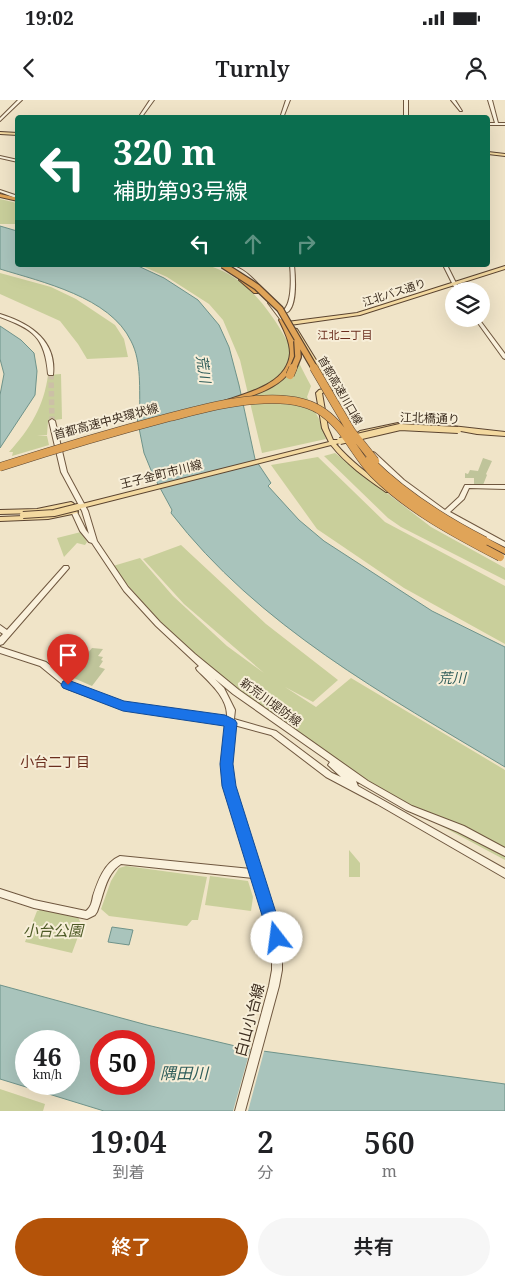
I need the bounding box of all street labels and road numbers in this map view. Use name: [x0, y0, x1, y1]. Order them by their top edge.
street label: 江北バス通り: [360, 275, 428, 309]
street label: 首都高速川口線: [315, 353, 367, 427]
street label: 首都高速中央環状線: [52, 399, 160, 443]
street label: 江北橋通り: [400, 408, 460, 428]
street label: 王子金町市川線: [118, 456, 204, 492]
street label: 新荒川堤防線: [237, 674, 305, 730]
street label: 白山小台線: [230, 981, 268, 1059]

